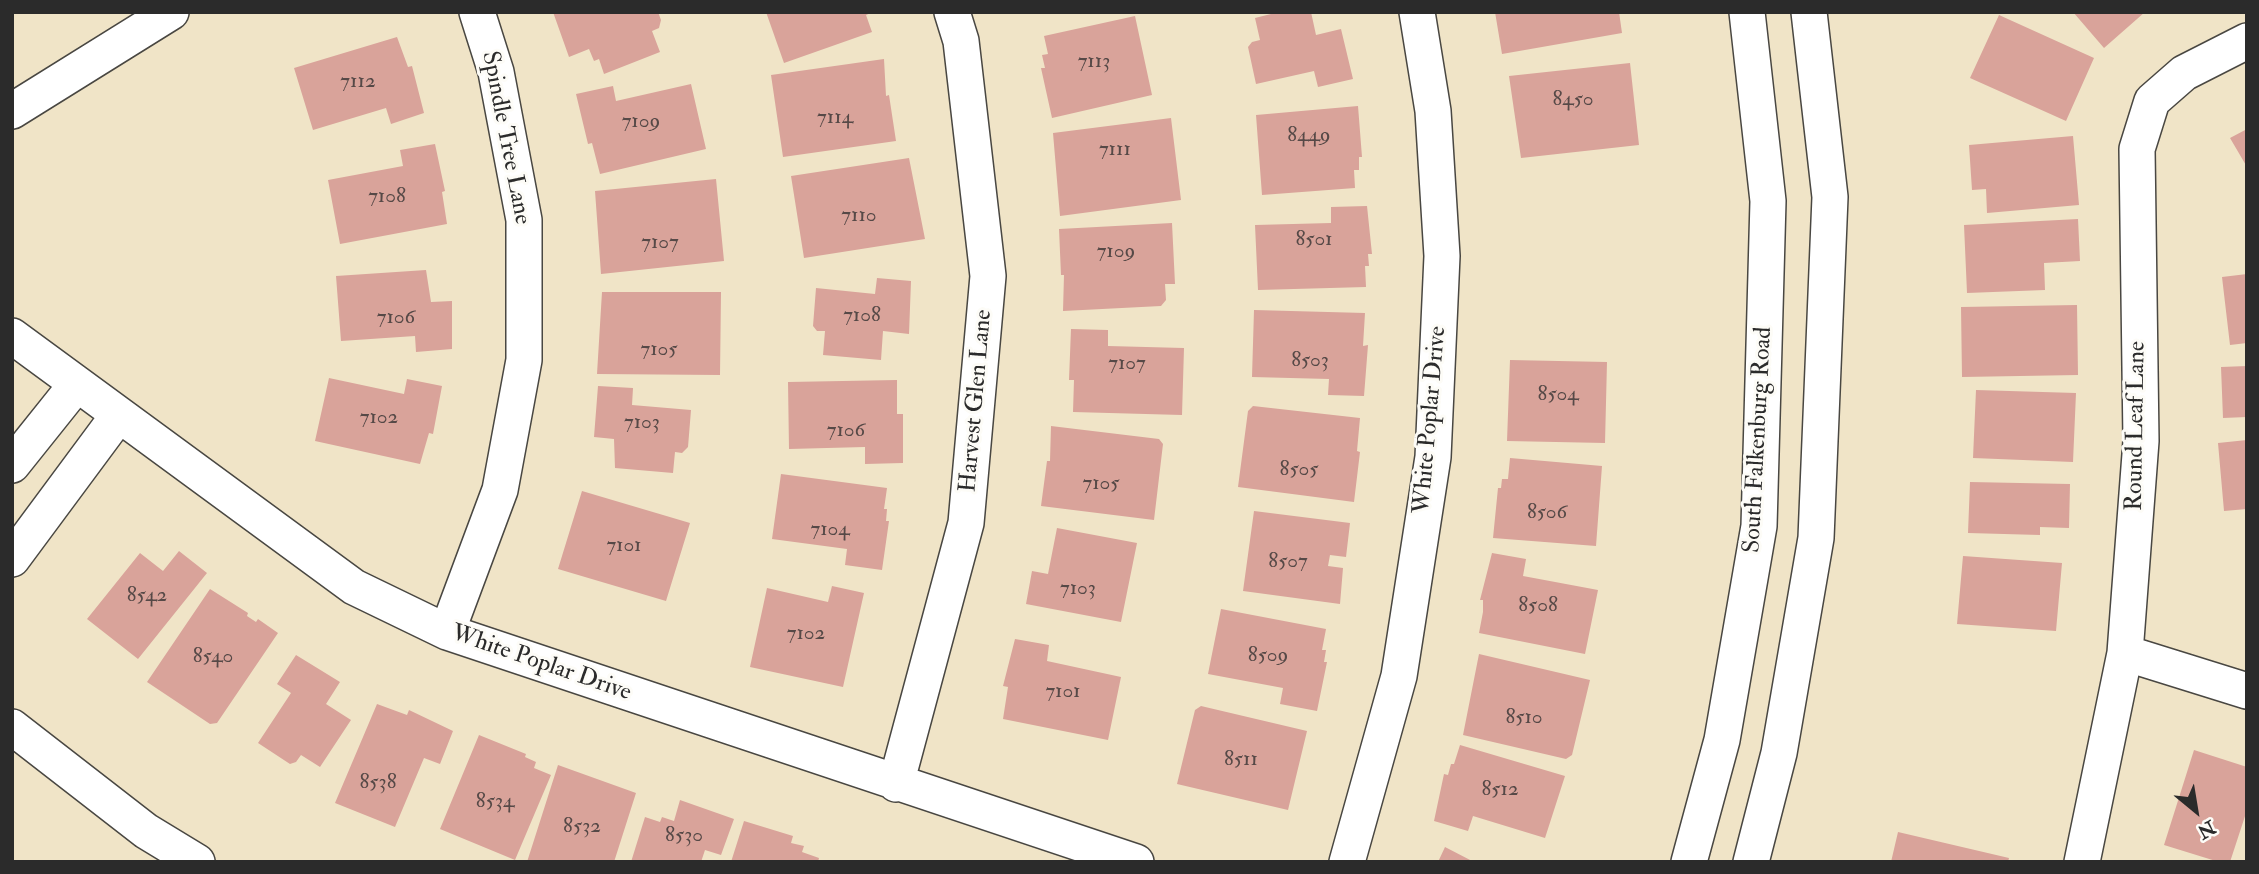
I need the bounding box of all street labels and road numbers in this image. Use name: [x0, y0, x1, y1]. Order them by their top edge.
street label: Spindle Tree Lane: [474, 49, 536, 227]
street label: Harvest Glen Lane: [955, 308, 999, 494]
street label: White Poplar Drive: [1408, 325, 1454, 515]
street label: South Falkenburg Road: [1739, 326, 1779, 554]
street label: Round Leaf Lane: [2121, 341, 2153, 511]
street label: White Poplar Drive: [447, 620, 635, 708]

